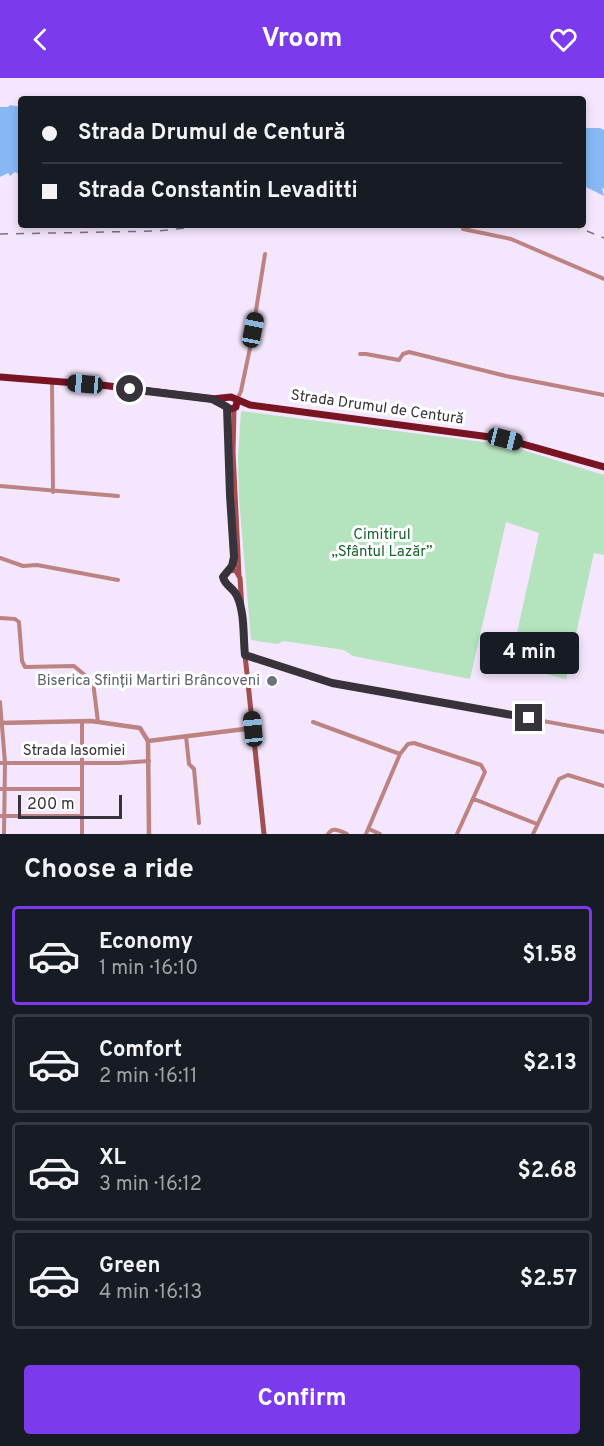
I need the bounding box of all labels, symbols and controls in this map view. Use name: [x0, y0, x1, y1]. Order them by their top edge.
text: Vroom: [261, 22, 343, 56]
icon: back: [24, 23, 57, 56]
icon: heart: [547, 23, 580, 56]
text: Strada Drumul de Centură: [78, 120, 345, 147]
text: Strada Constantin Levaditti: [78, 178, 358, 205]
car: [241, 311, 265, 349]
car: [66, 373, 104, 395]
route start: [116, 375, 143, 402]
street label: Strada Drumul de Centură: [290, 386, 464, 430]
car: [485, 426, 525, 452]
park label: Cimitirul „Sfântul Lazăr”: [331, 526, 433, 562]
callout: 4 min: [480, 631, 578, 673]
text: 4 min: [503, 640, 556, 666]
place label: Biserica Sfinții Martiri Brâncoveni: [37, 672, 260, 691]
marker: Biserica Sfinții Martiri Brâncoveni: [265, 674, 279, 688]
route end: [515, 704, 542, 731]
car: [242, 710, 264, 748]
street label: Strada Iasomiei: [23, 742, 125, 761]
scale bar: [18, 792, 122, 820]
text: 200 m: [27, 795, 75, 815]
text: Choose a ride: [24, 853, 194, 887]
icon: car: [27, 929, 81, 983]
text: Economy: [99, 929, 193, 956]
text: $1.58: [522, 942, 577, 969]
text: 1 min · 16:10: [99, 956, 198, 982]
icon: car: [27, 1037, 81, 1091]
text: Comfort: [99, 1037, 182, 1064]
text: $2.13: [523, 1050, 577, 1077]
text: 2 min · 16:11: [99, 1064, 197, 1090]
icon: car: [27, 1145, 81, 1199]
text: XL: [99, 1145, 126, 1172]
text: $2.68: [518, 1158, 577, 1185]
text: 3 min · 16:12: [99, 1172, 202, 1198]
icon: car: [27, 1253, 81, 1307]
text: Green: [99, 1253, 161, 1280]
text: $2.57: [520, 1266, 577, 1293]
text: 4 min · 16:13: [99, 1280, 202, 1306]
button: Confirm: [24, 1365, 580, 1434]

